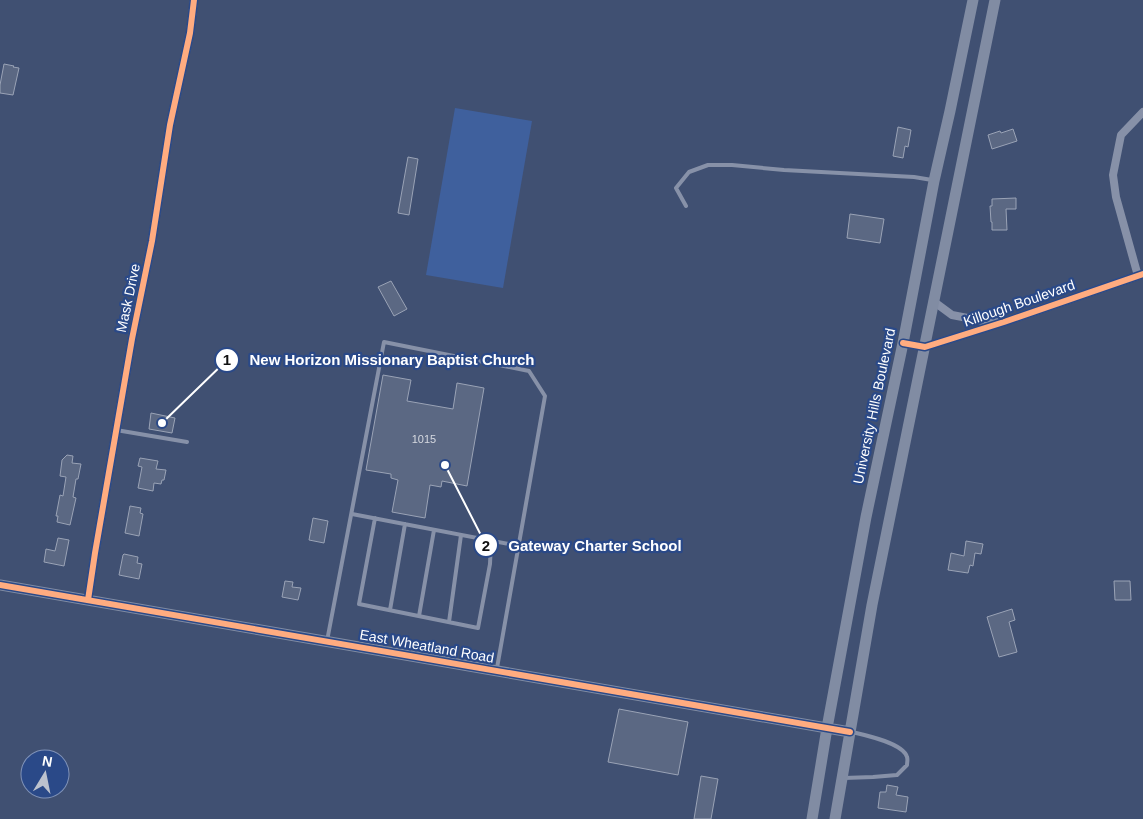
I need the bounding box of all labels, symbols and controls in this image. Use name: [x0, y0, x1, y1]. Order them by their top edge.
street label: Mask Drive: [113, 262, 143, 334]
street label: Killough Boulevard: [961, 276, 1077, 330]
street label: University Hills Boulevard: [850, 327, 898, 485]
callout: New Horizon Missionary Baptist Church: [215, 345, 545, 375]
text: 1: [223, 351, 231, 368]
text: New Horizon Missionary Baptist Church: [249, 351, 535, 368]
house number: 1015: [412, 433, 436, 445]
callout: Gateway Charter School: [474, 530, 692, 560]
text: 2: [482, 537, 490, 554]
text: Gateway Charter School: [508, 537, 682, 554]
street label: East Wheatland Road: [359, 626, 495, 666]
north arrow: [20, 749, 70, 799]
text: N: [41, 752, 54, 770]

